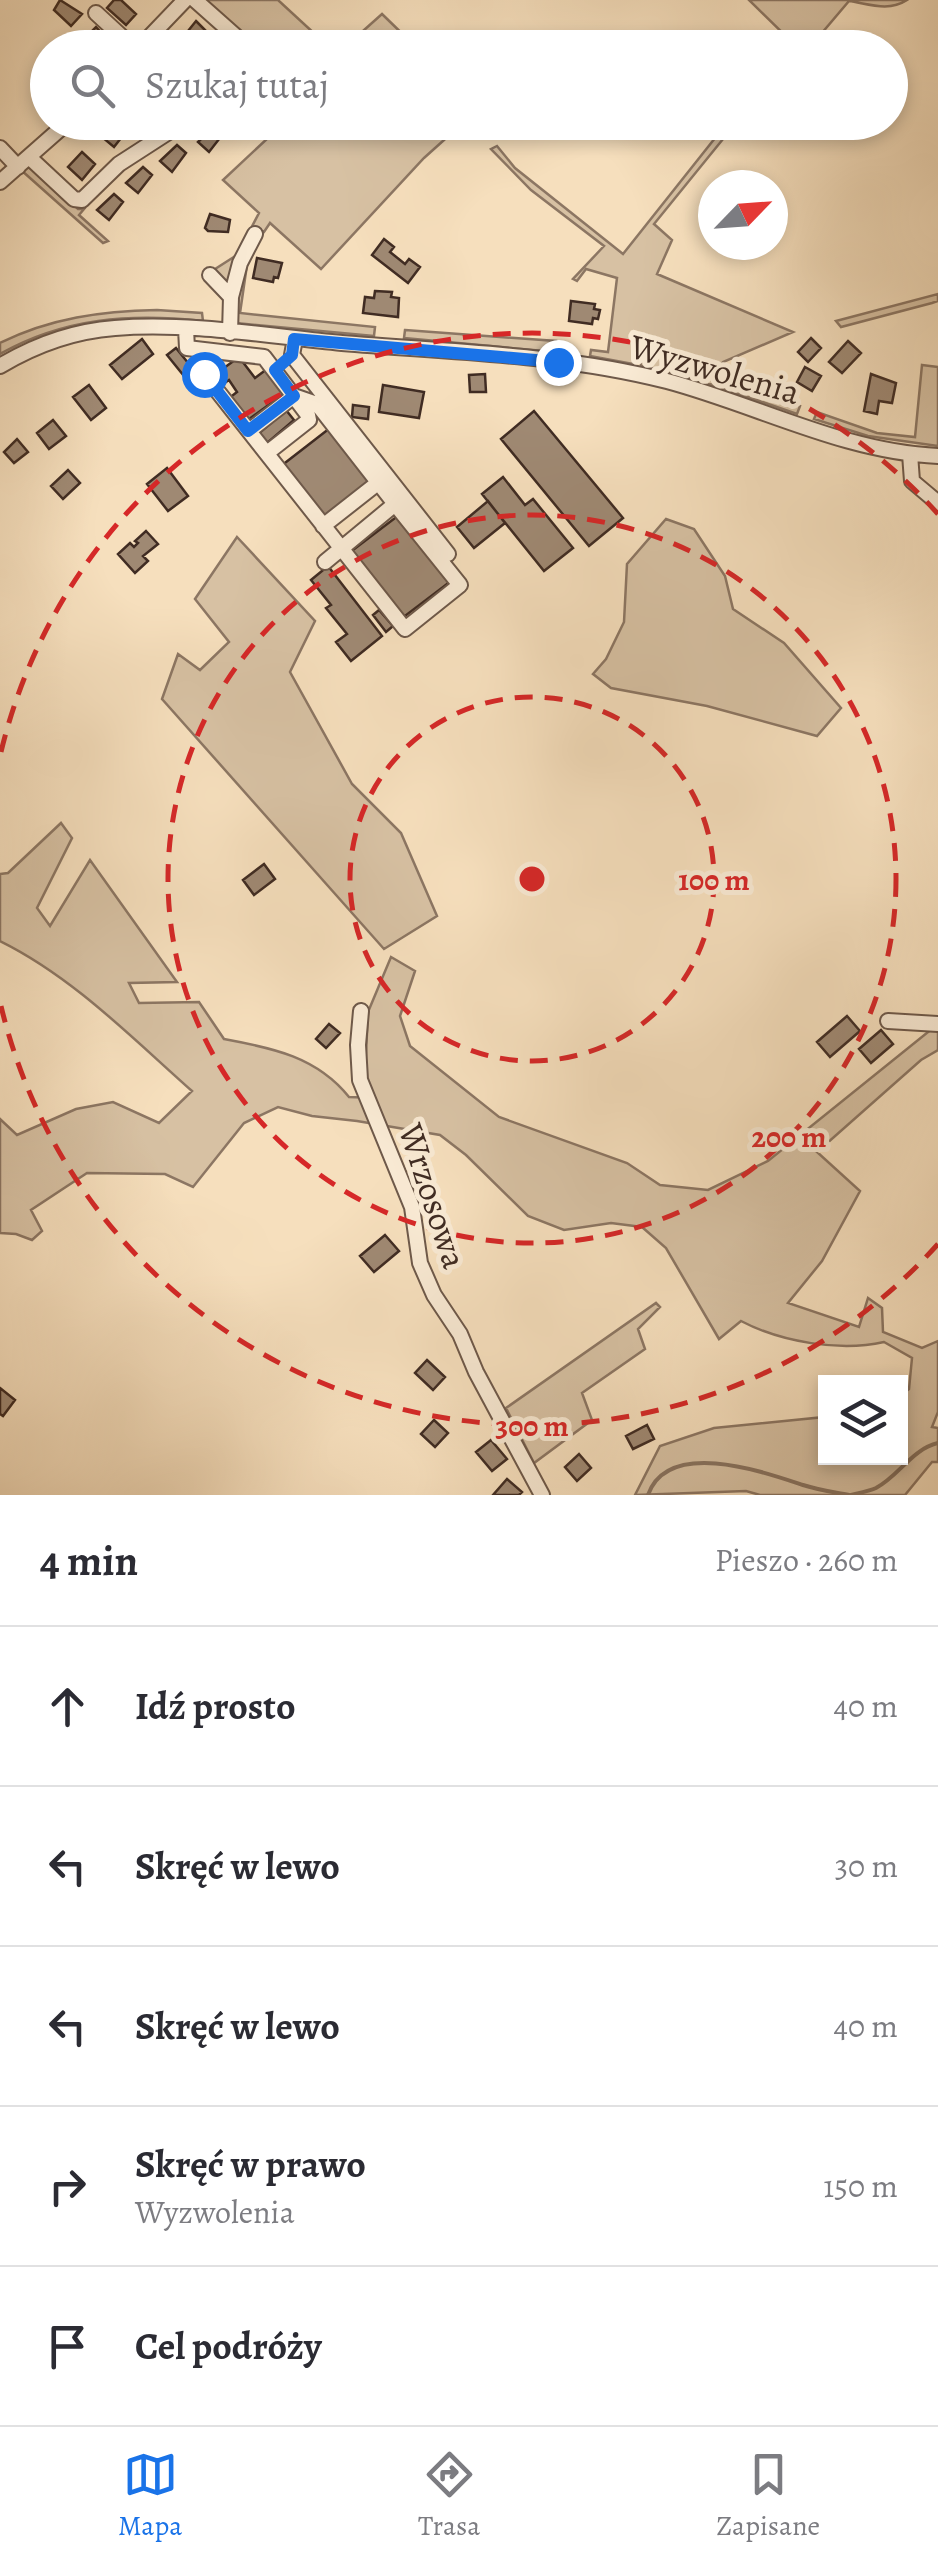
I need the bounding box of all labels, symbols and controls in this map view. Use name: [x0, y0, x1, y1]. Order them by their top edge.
search box: [30, 30, 908, 140]
icon: search: [65, 58, 120, 113]
text: Szukaj tutaj: [145, 59, 329, 111]
north arrow: [698, 170, 788, 260]
street label: Wyzwolenia: [624, 322, 806, 416]
route end: [536, 340, 582, 386]
route start: [182, 352, 228, 398]
text: 100 m: [678, 860, 750, 900]
centre of rings: [514, 861, 550, 897]
street label: Wrzosowa: [387, 1117, 479, 1275]
text: 200 m: [751, 1117, 827, 1157]
map controls: [818, 1375, 908, 1465]
button: layers: [818, 1375, 908, 1465]
text: 300 m: [495, 1406, 569, 1446]
text: 4 min: [40, 1532, 138, 1589]
text: Pieszo · 260 m: [715, 1538, 898, 1582]
icon: ahead: [40, 1679, 95, 1734]
text: Idź prosto: [135, 1680, 296, 1732]
text: 40 m: [833, 1684, 898, 1728]
icon: left: [40, 1839, 95, 1894]
text: Skręć w lewo: [135, 1840, 340, 1892]
text: 30 m: [835, 1844, 898, 1888]
icon: left: [40, 1999, 95, 2054]
text: Skręć w lewo: [135, 2000, 340, 2052]
text: 40 m: [833, 2004, 898, 2048]
text: Skręć w prawo: [135, 2138, 366, 2190]
icon: right: [40, 2159, 95, 2214]
text: 150 m: [823, 2164, 898, 2208]
text: Wyzwolenia: [135, 2190, 295, 2234]
icon: arrive: [40, 2319, 95, 2374]
text: Cel podróży: [135, 2320, 322, 2372]
tab: Mapa: [118, 2447, 182, 2545]
tab: Trasa: [418, 2447, 480, 2545]
tab: Zapisane: [716, 2447, 820, 2545]

